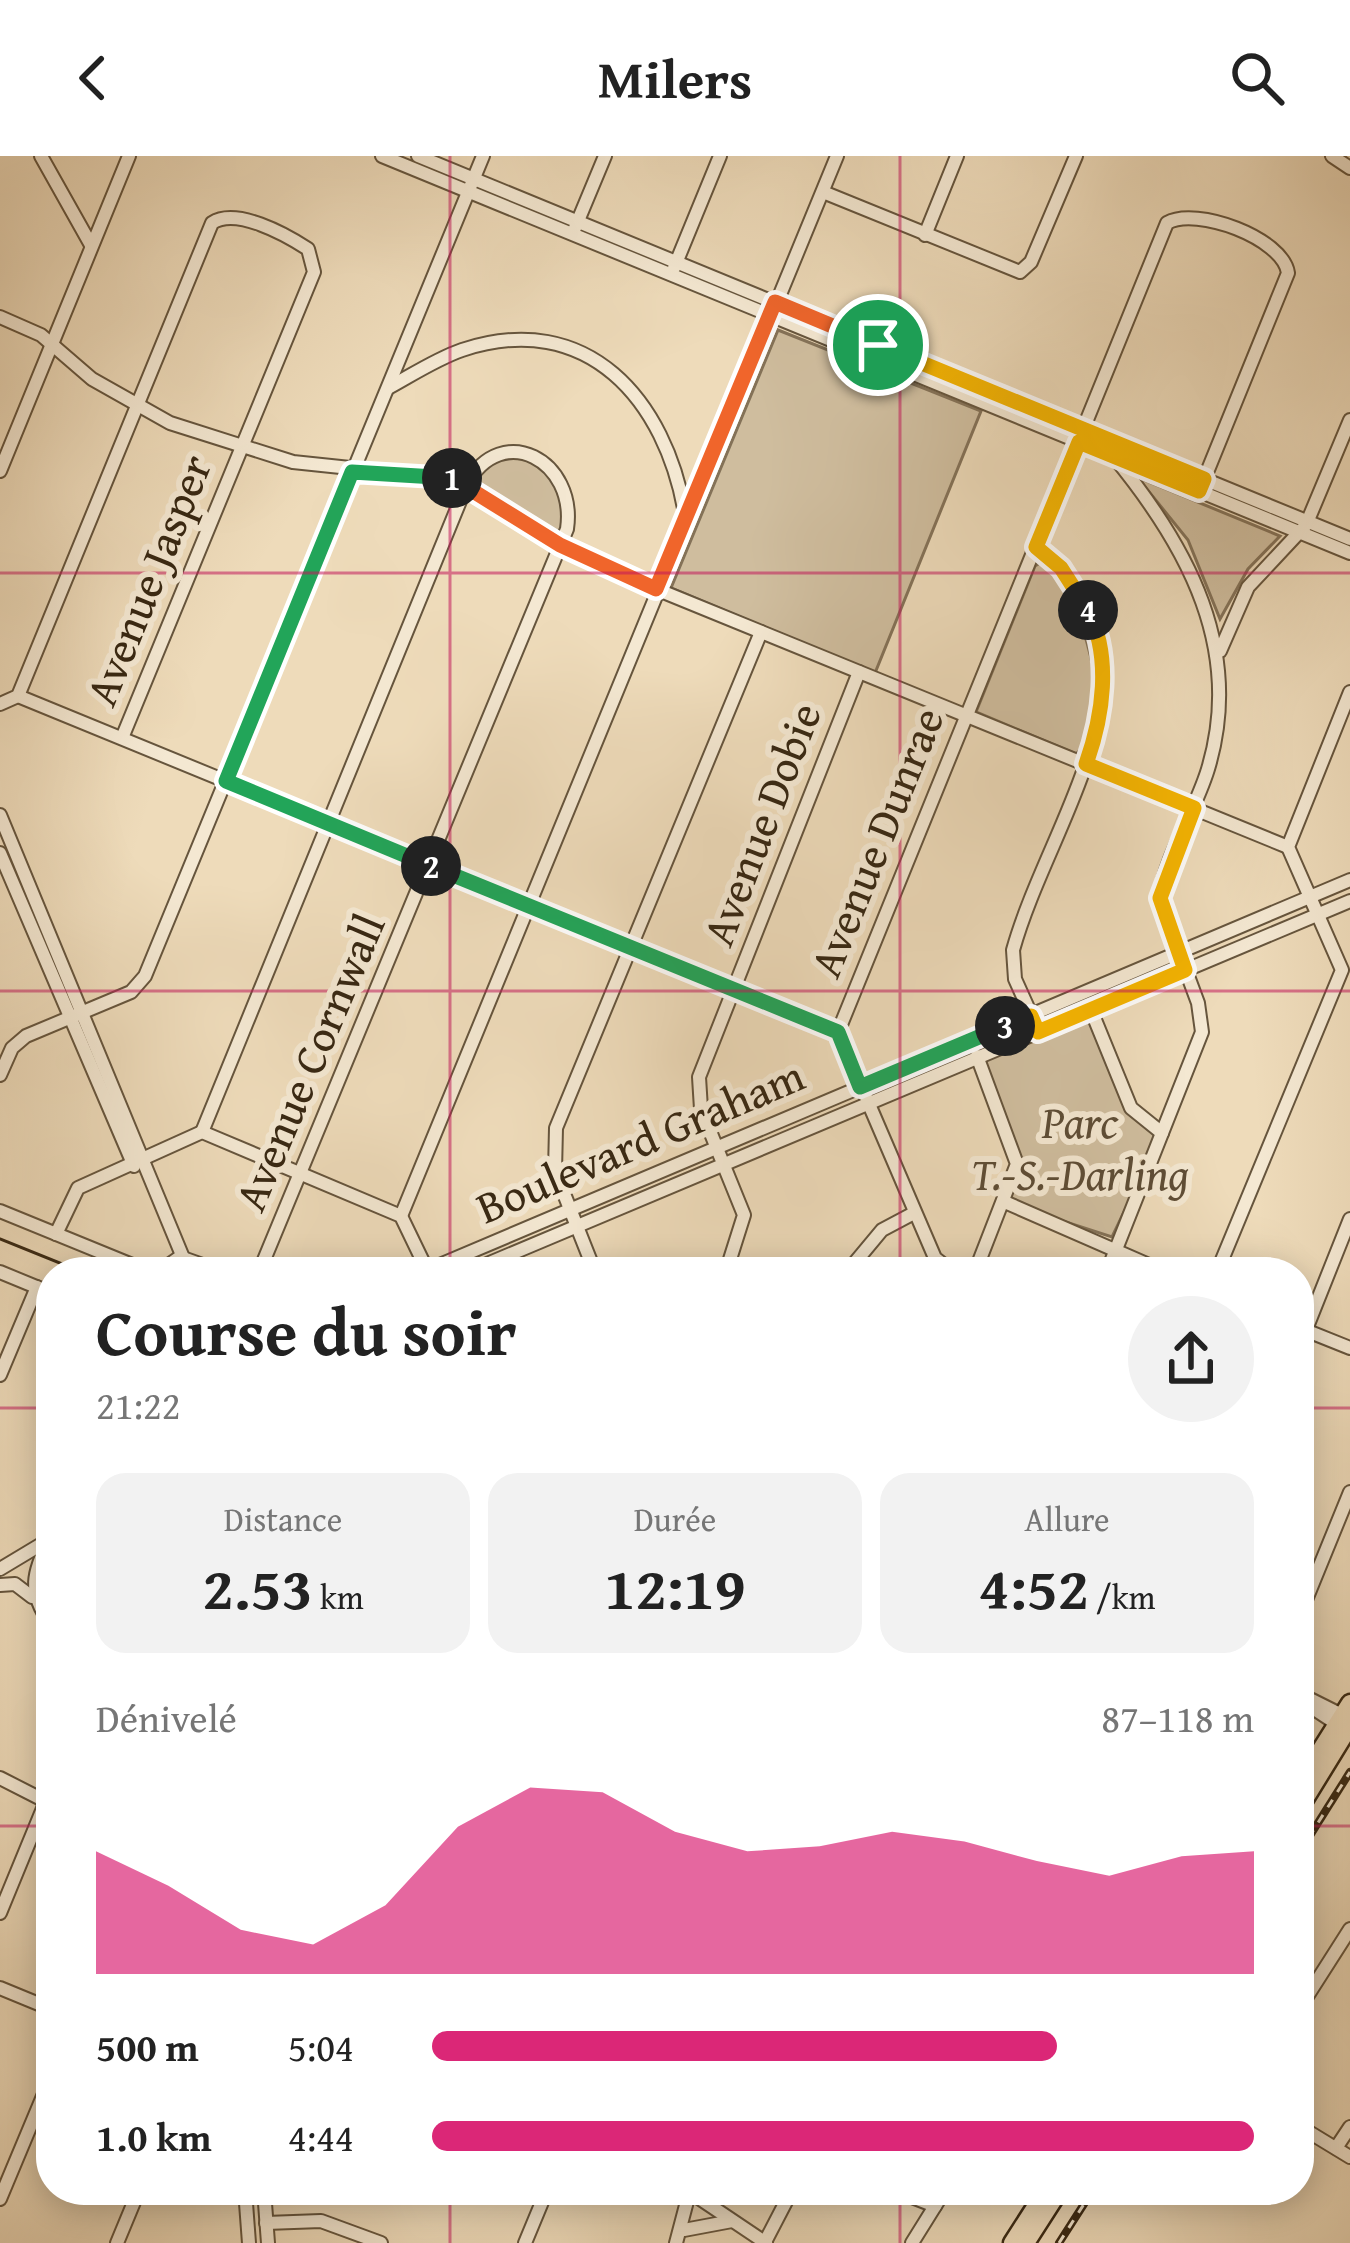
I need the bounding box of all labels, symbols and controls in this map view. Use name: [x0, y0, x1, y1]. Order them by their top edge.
text: Milers: [598, 39, 752, 118]
icon: back: [60, 45, 126, 111]
icon: search: [1224, 45, 1290, 111]
pin: [827, 294, 929, 396]
icon: arrive: [845, 312, 911, 378]
street label: Avenue Jasper: [68, 445, 227, 715]
pin: 1: [422, 448, 482, 508]
text: 1: [443, 454, 461, 502]
pin: 4: [1058, 580, 1118, 640]
text: 4: [1079, 586, 1097, 634]
street label: Avenue Dobie: [684, 693, 837, 955]
street label: Avenue Dunrae: [792, 697, 959, 986]
pin: 2: [401, 836, 461, 896]
text: 2: [422, 842, 440, 890]
street label: Avenue Cornwall: [217, 903, 400, 1221]
pin: 3: [975, 996, 1035, 1056]
text: 3: [996, 1002, 1014, 1050]
street label: Boulevard Graham: [466, 1042, 814, 1239]
park label: Parc T.-S.-Darling: [971, 1089, 1189, 1206]
text: Course du soir: [96, 1282, 517, 1379]
button: share: [1128, 1296, 1254, 1422]
text: 21:22: [96, 1376, 181, 1433]
text: Distance: [224, 1495, 342, 1543]
text: Durée: [634, 1495, 716, 1543]
text: Allure: [1025, 1495, 1109, 1543]
text: 2.53: [202, 1543, 313, 1631]
text: 12:19: [604, 1543, 746, 1631]
text: 4:52: [979, 1543, 1089, 1631]
text: km: [313, 1573, 364, 1621]
text: /km: [1089, 1573, 1155, 1621]
text: Dénivelé: [96, 1689, 237, 1746]
text: 87–118 m: [1101, 1689, 1254, 1746]
text: 500 m: [96, 2018, 199, 2075]
text: 5:04: [288, 2018, 354, 2075]
text: 1.0 km: [96, 2108, 212, 2165]
text: 4:44: [288, 2108, 354, 2165]

